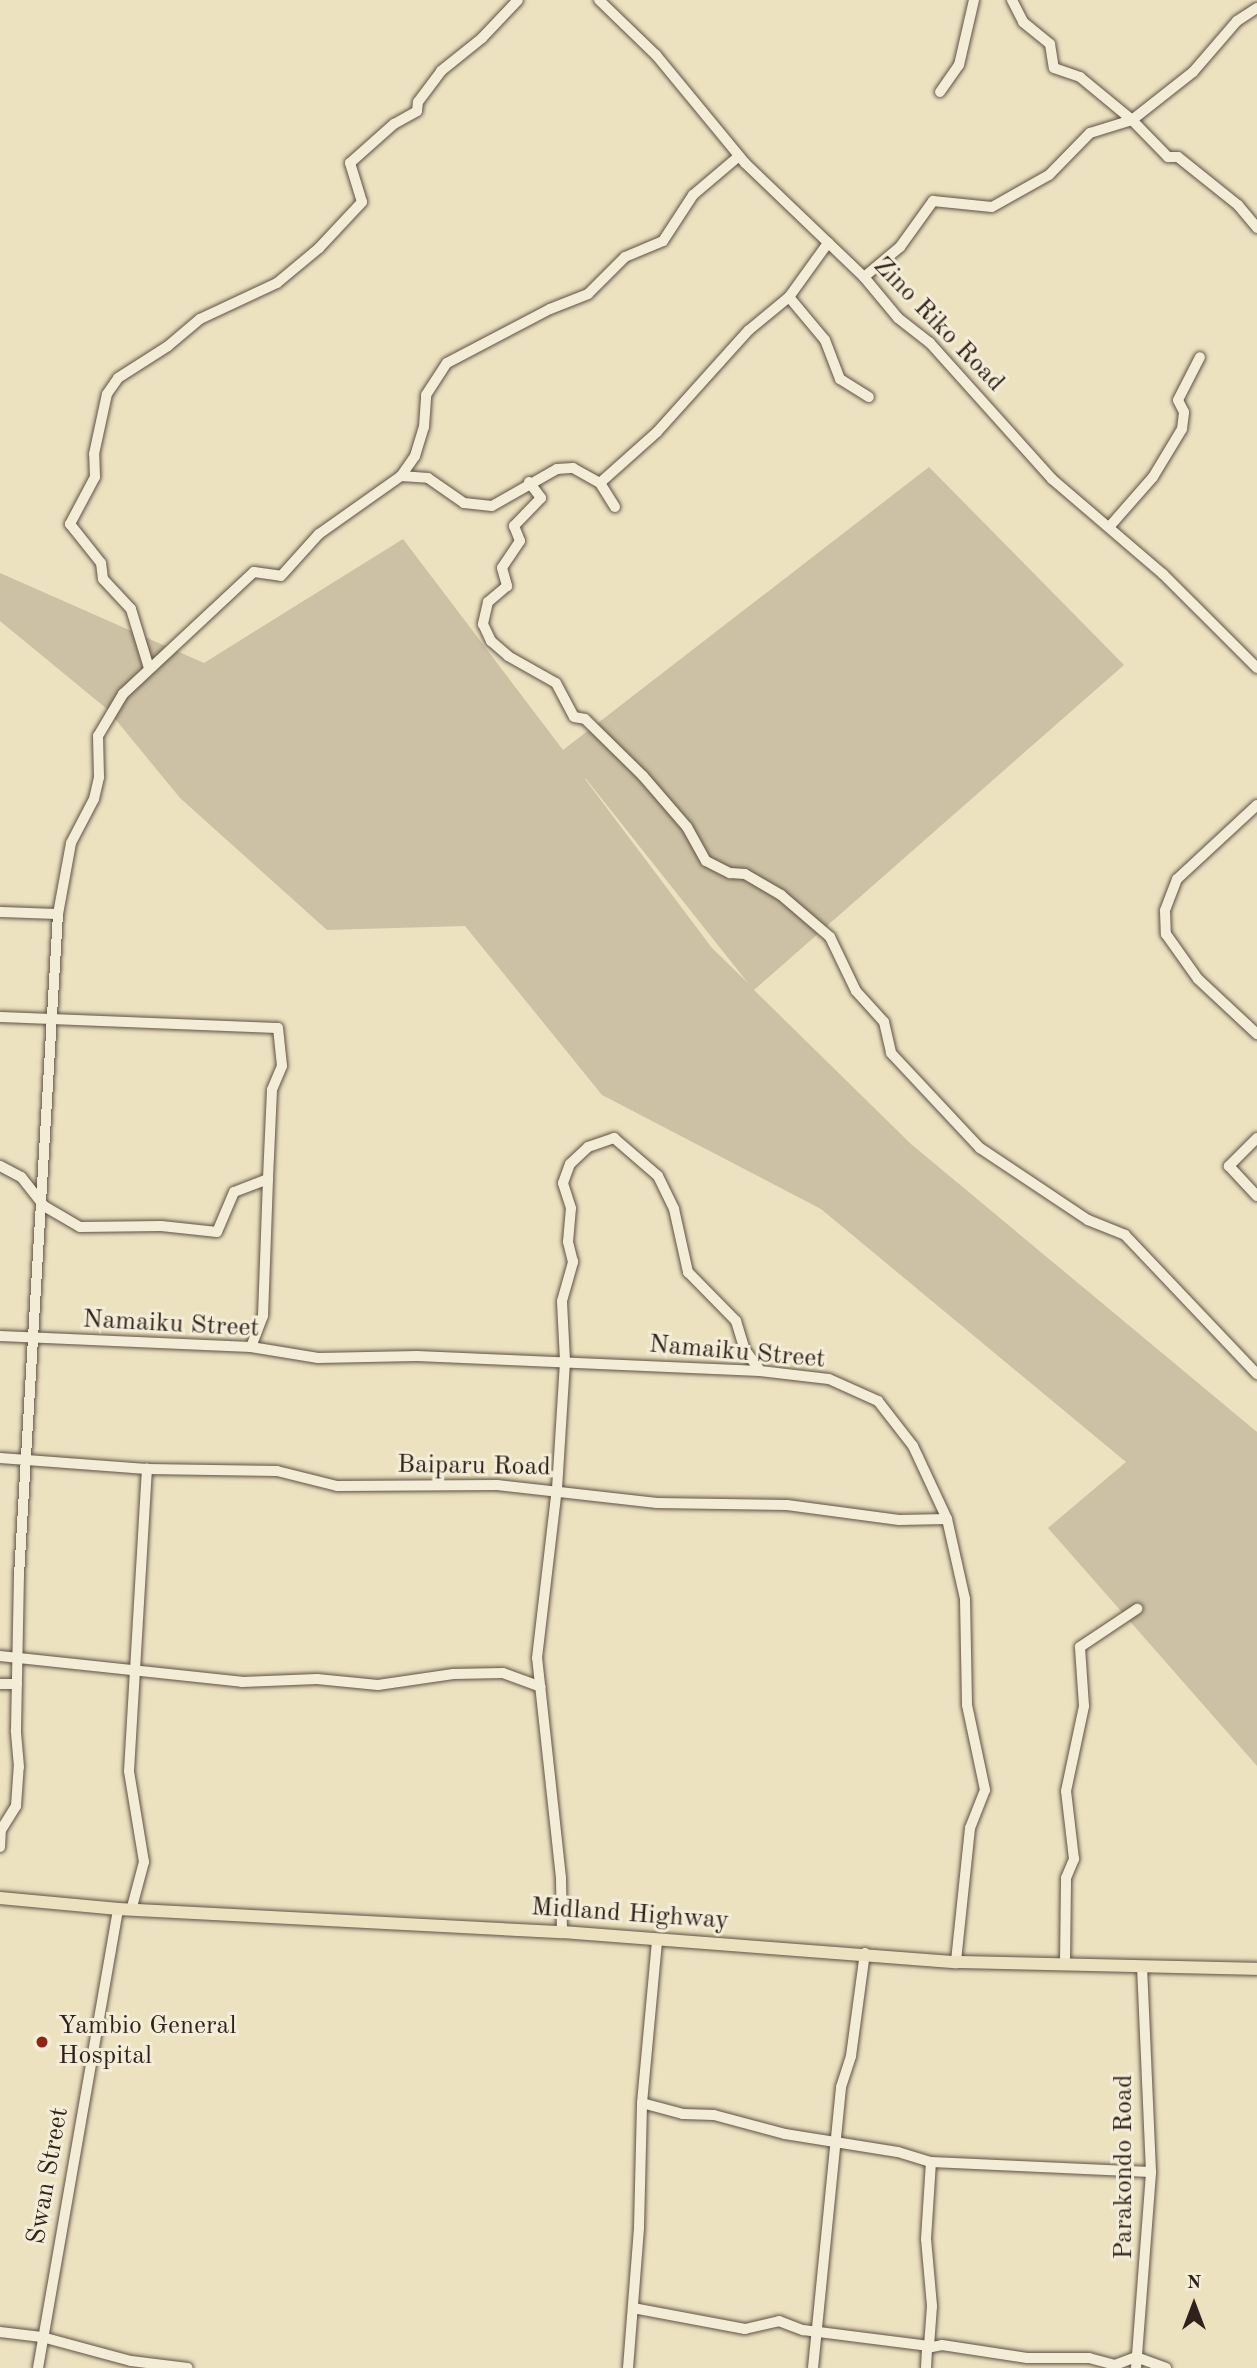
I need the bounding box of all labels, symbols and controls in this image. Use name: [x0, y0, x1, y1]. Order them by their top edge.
street label: Zino Riko Road: [866, 251, 1010, 399]
street label: Namaiku Street: [82, 1305, 260, 1345]
street label: Namaiku Street: [647, 1330, 827, 1376]
street label: Baiparu Road: [397, 1450, 551, 1484]
street label: Midland Highway: [530, 1893, 730, 1937]
place label: Yambio General Hospital: [58, 2011, 236, 2072]
marker: Yambio General Hospital: [32, 2032, 52, 2052]
street label: Parakondo Road: [1109, 2074, 1141, 2260]
street label: Swan Street: [22, 2105, 76, 2247]
north arrow: [1159, 2270, 1229, 2340]
text: N: [1187, 2274, 1201, 2293]

